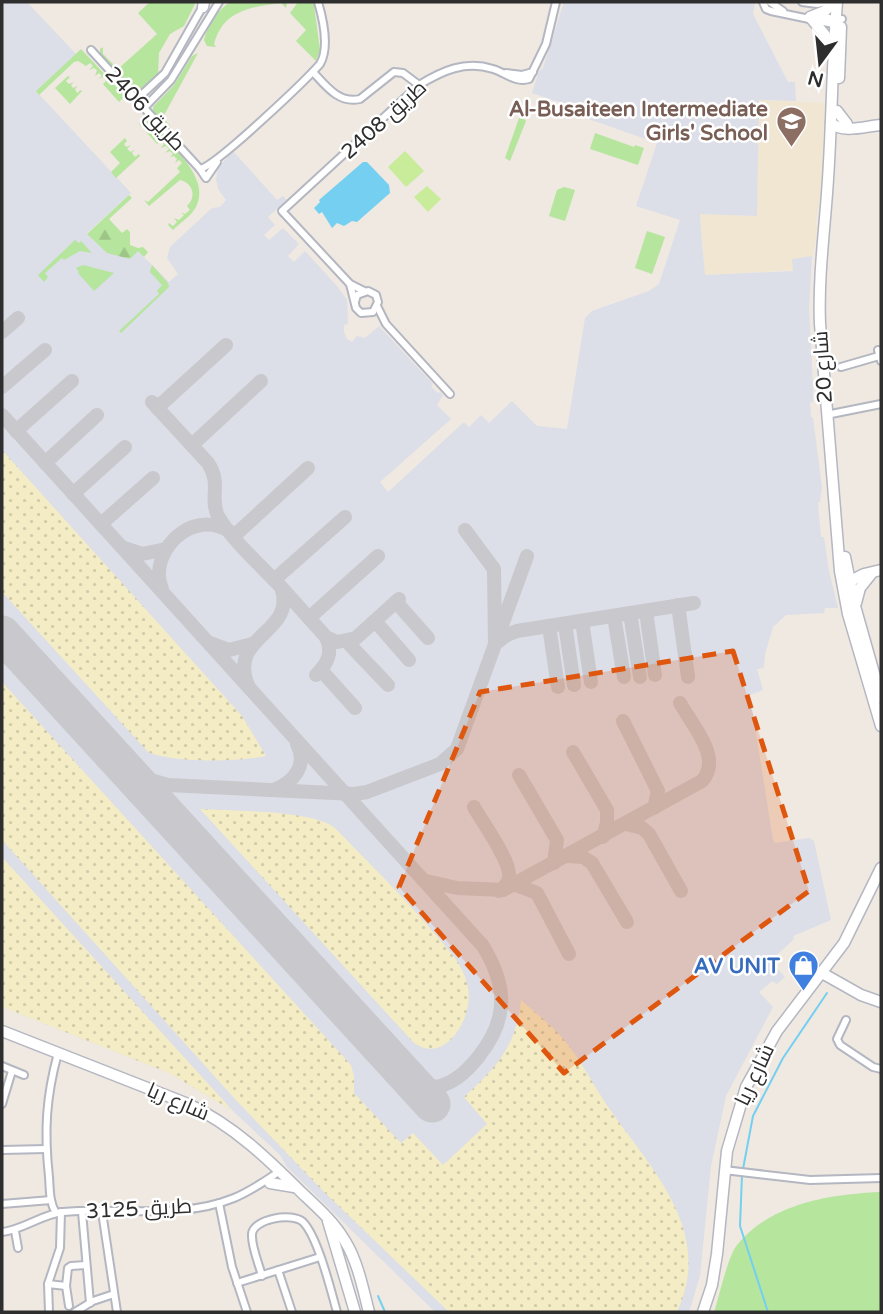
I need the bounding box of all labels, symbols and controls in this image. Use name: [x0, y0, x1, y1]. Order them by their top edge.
north arrow: [785, 28, 855, 98]
street label: طريق 2406: [100, 62, 190, 156]
text: N: [806, 66, 826, 91]
street label: طريق 2408: [336, 75, 432, 165]
place label: Al-Busaiteen Intermediate Girls' School: [509, 97, 768, 146]
school or university icon: Al-Busaiteen Intermediate Girls' School: [774, 104, 808, 148]
street label: شارع 20: [808, 330, 839, 404]
shop icon: AV UNIT: [786, 949, 820, 993]
place label: AV UNIT: [694, 954, 780, 979]
street label: شارع ريا: [730, 1040, 781, 1110]
street label: شارع ريا: [143, 1078, 213, 1127]
street label: طريق 3125: [85, 1194, 193, 1224]

